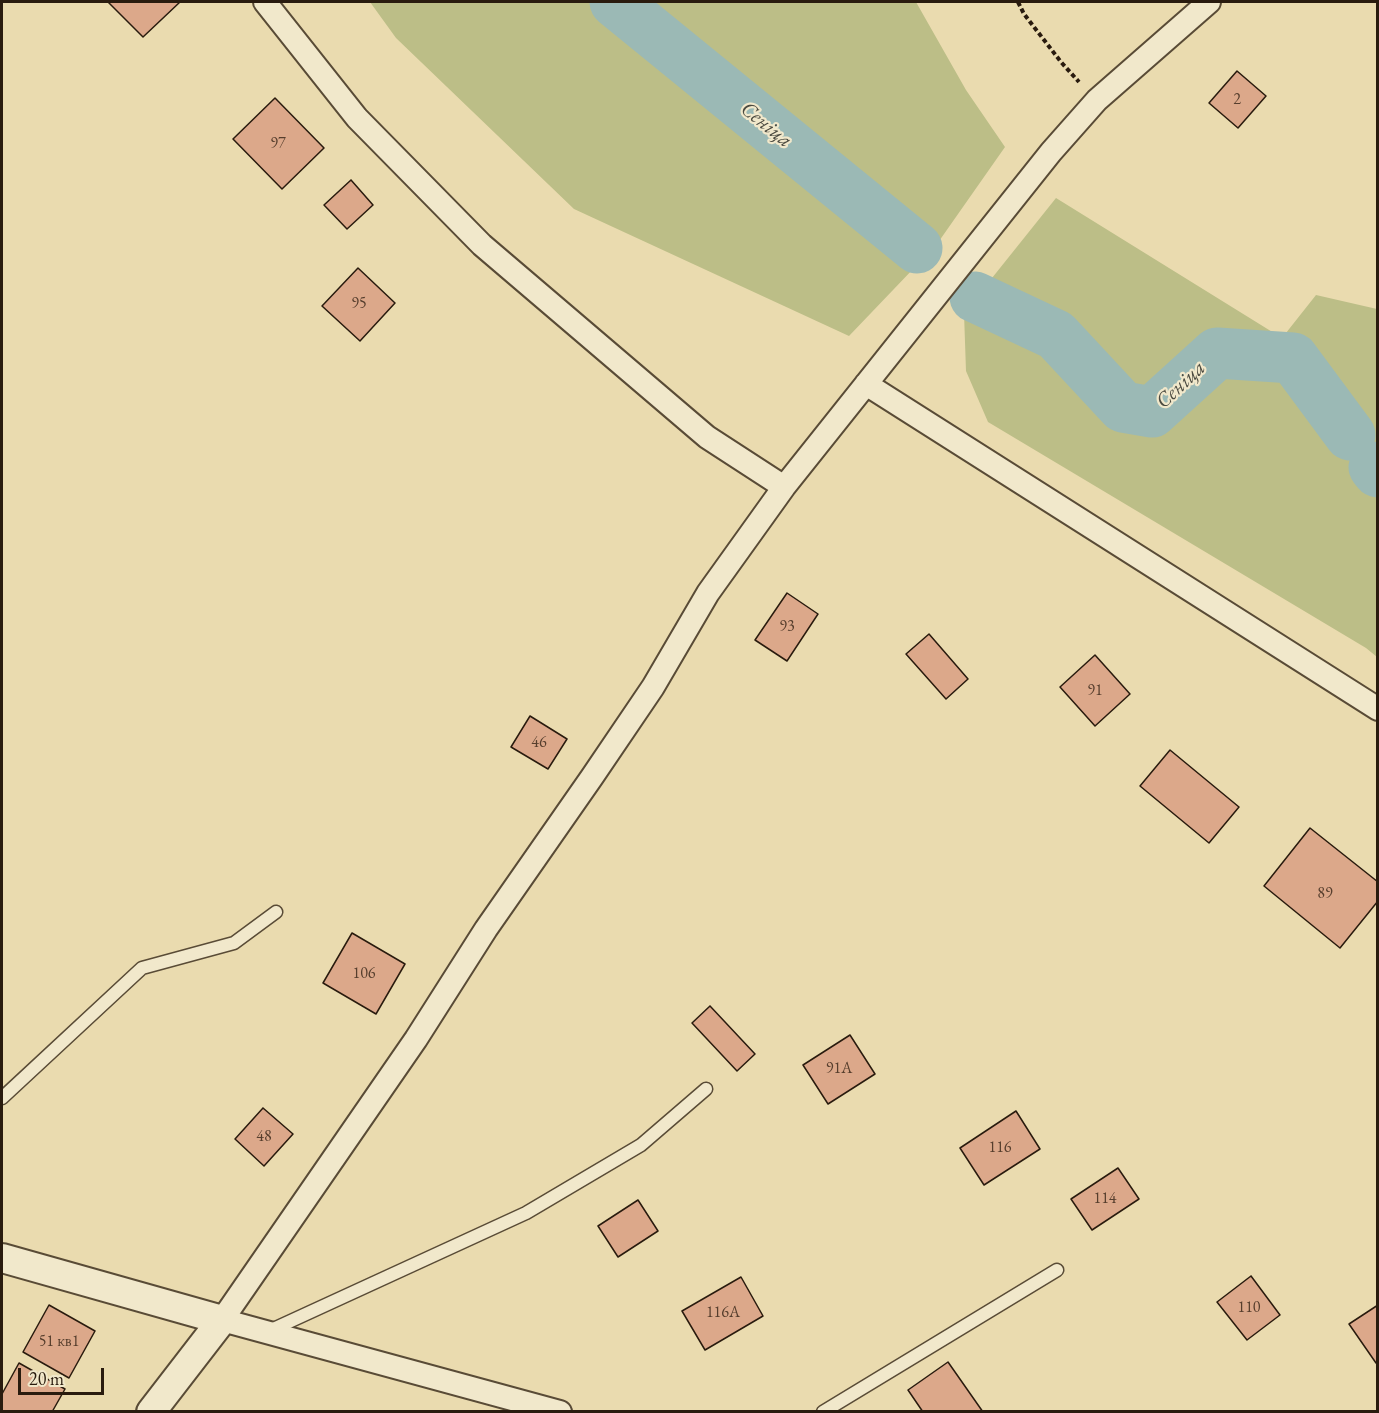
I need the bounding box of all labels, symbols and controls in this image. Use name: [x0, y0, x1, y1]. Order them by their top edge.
house number: 2: [1233, 90, 1241, 110]
water label: Сеніца: [735, 97, 797, 153]
house number: 97: [270, 134, 286, 154]
house number: 95: [351, 294, 367, 314]
water label: Сеніца: [1151, 356, 1211, 414]
house number: 93: [779, 617, 795, 637]
house number: 91: [1087, 681, 1103, 701]
house number: 46: [531, 733, 547, 753]
house number: 89: [1317, 884, 1333, 904]
house number: 106: [352, 964, 376, 984]
house number: 91А: [826, 1059, 852, 1079]
house number: 48: [256, 1127, 272, 1147]
house number: 116: [988, 1138, 1012, 1158]
house number: 114: [1093, 1189, 1117, 1209]
house number: 110: [1237, 1298, 1261, 1318]
house number: 116А: [706, 1303, 740, 1323]
house number: 51 кв1: [39, 1332, 79, 1352]
scale bar: [21, 1356, 106, 1394]
text: 20 m: [29, 1367, 64, 1390]

